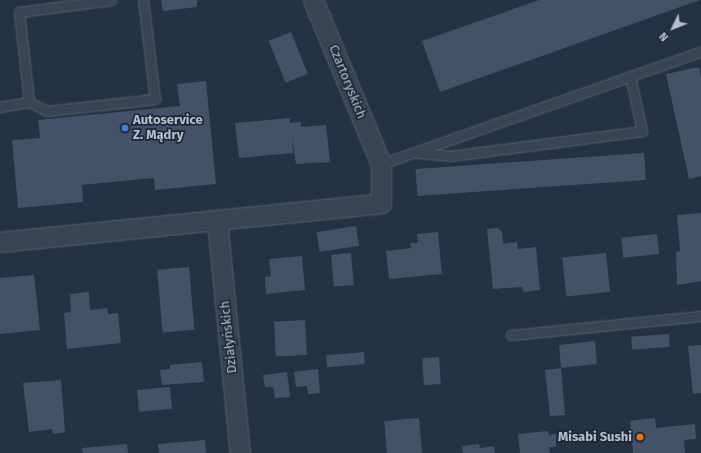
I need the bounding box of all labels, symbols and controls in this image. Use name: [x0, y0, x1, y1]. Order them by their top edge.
north arrow: [653, 8, 693, 48]
text: N: [657, 29, 671, 44]
street label: Czartoryskich: [325, 43, 369, 121]
place label: Autoservice Z. Mądry: [133, 113, 203, 144]
marker: Autoservice Z. Mądry: [120, 123, 130, 133]
street label: Działyńskich: [217, 300, 241, 374]
place label: Misabi Sushi: [558, 429, 632, 445]
marker: Misabi Sushi: [635, 432, 645, 442]

